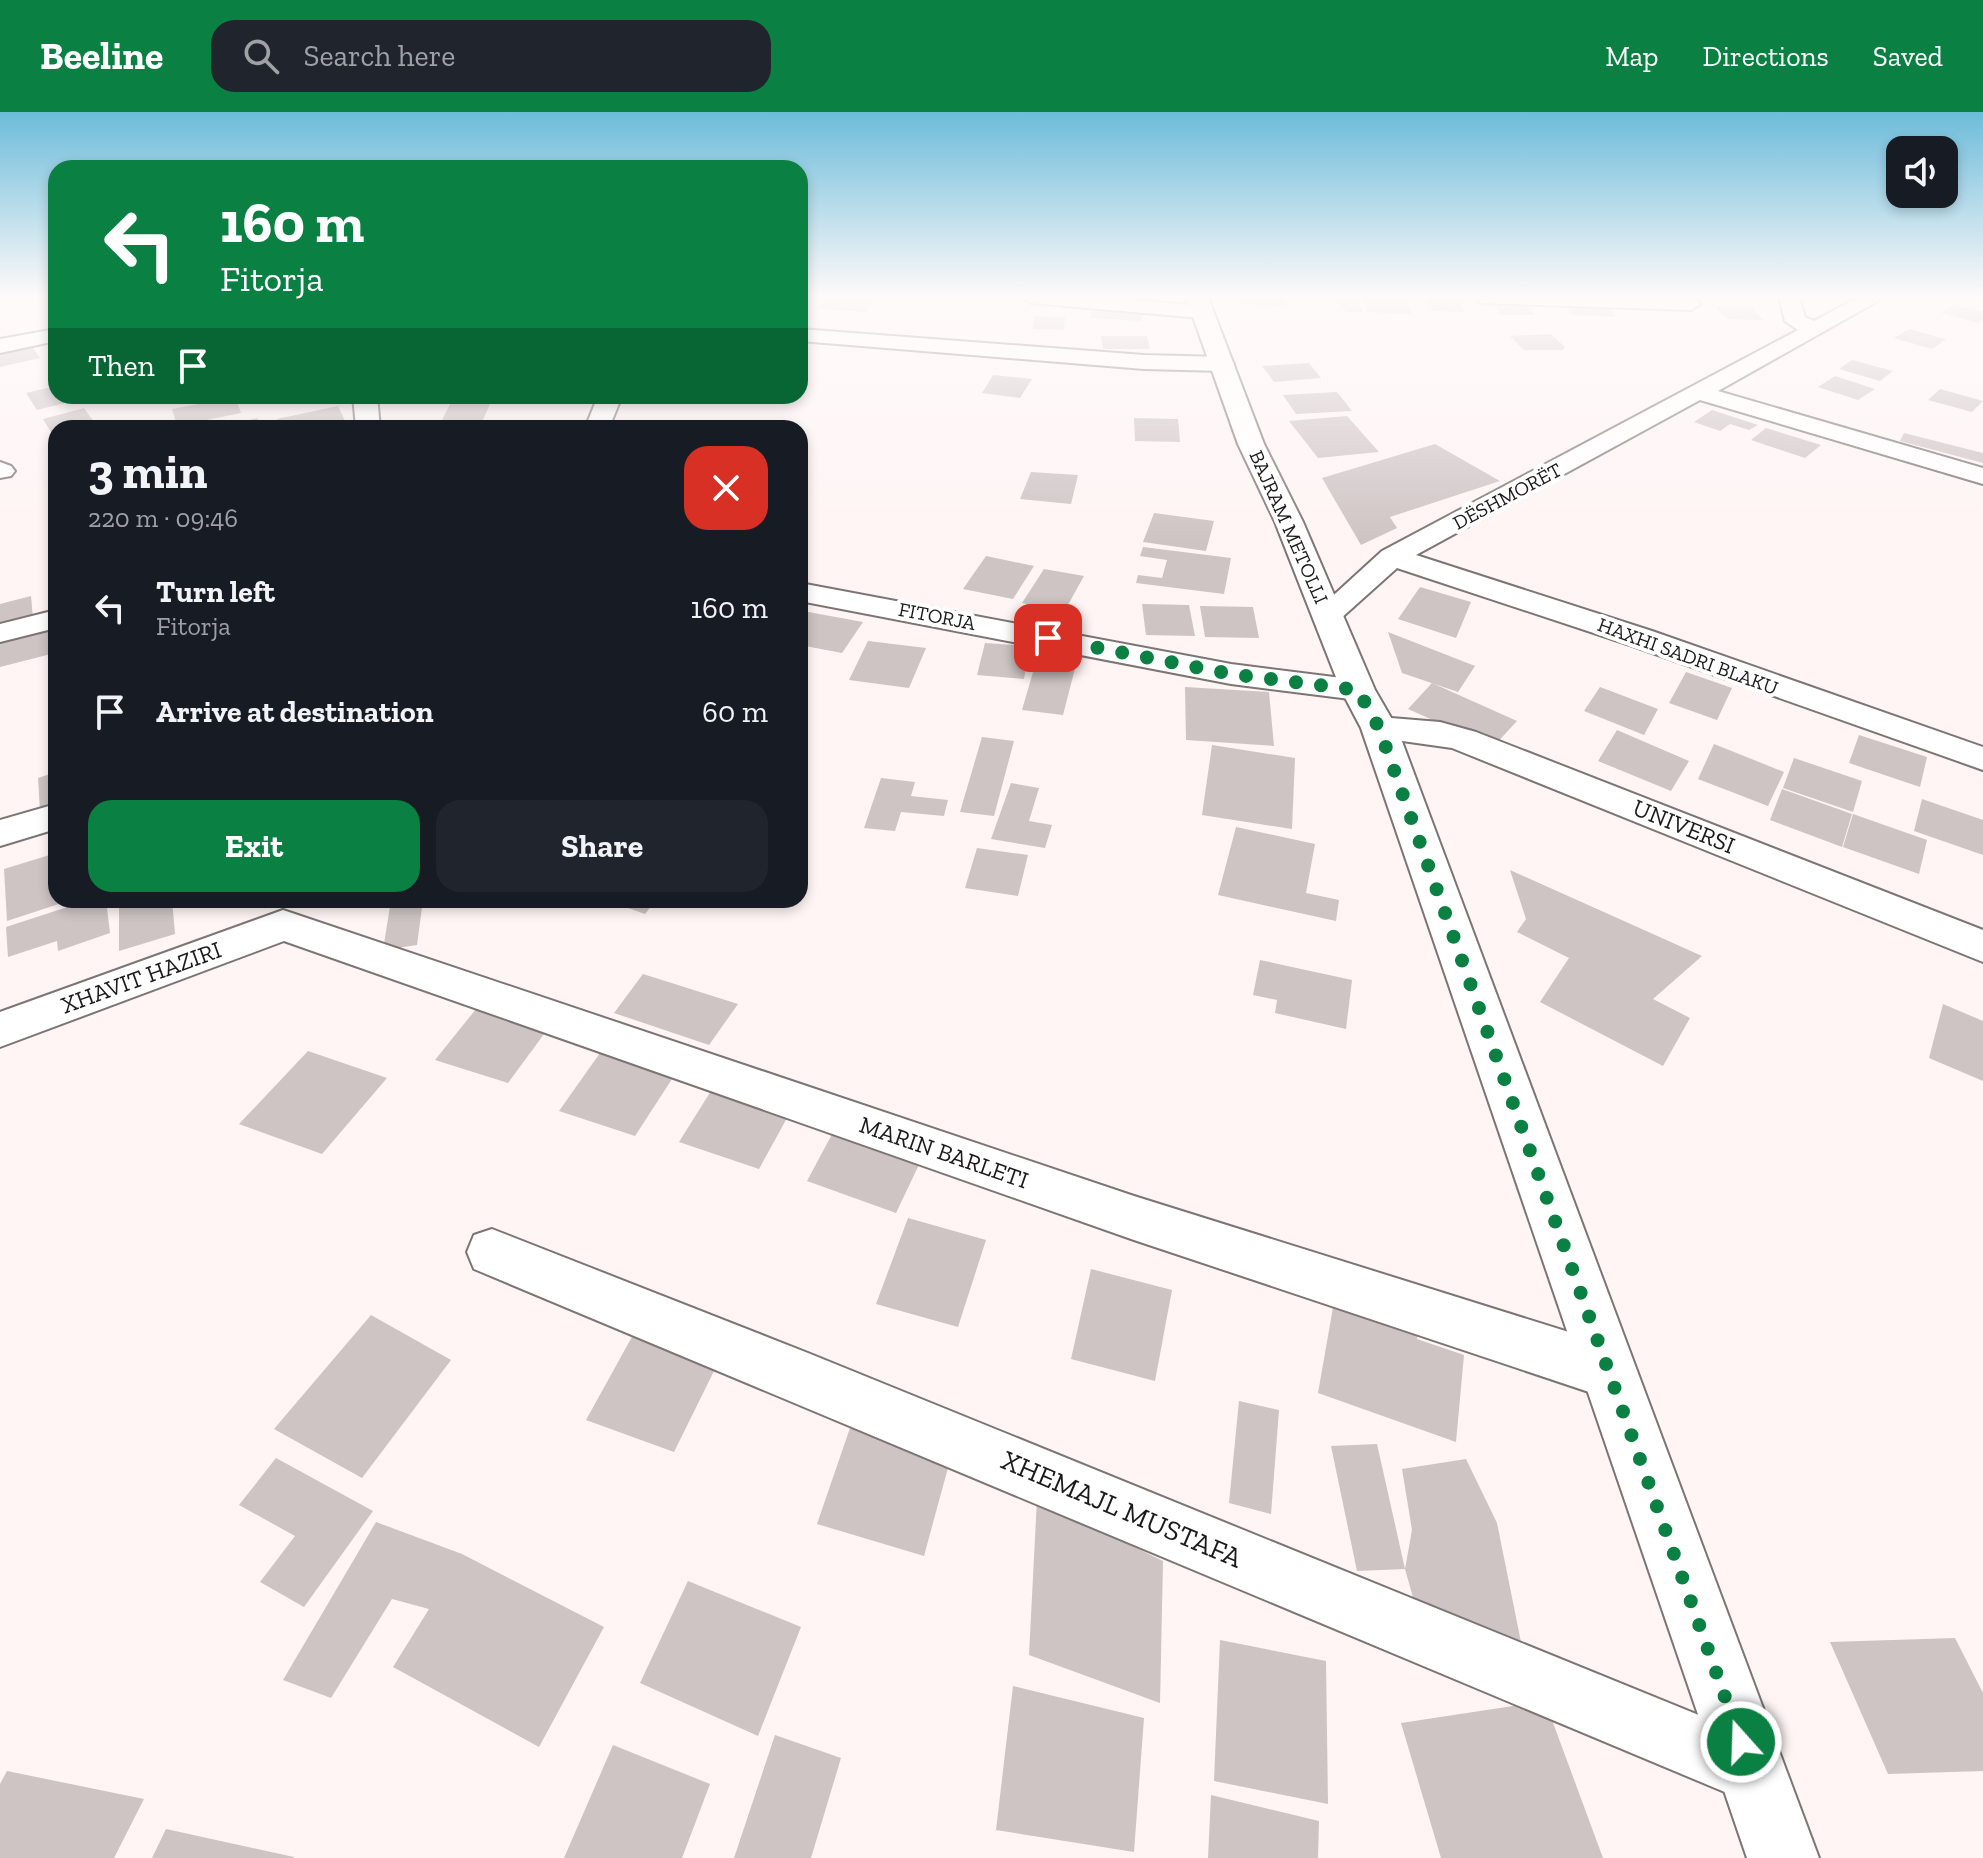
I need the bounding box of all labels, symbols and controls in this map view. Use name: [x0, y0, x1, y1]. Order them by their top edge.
search box: [211, 20, 771, 92]
text: Beeline: [40, 33, 163, 79]
icon: search: [239, 34, 283, 78]
text: Search here: [303, 38, 455, 74]
text: Map: [1605, 40, 1658, 73]
text: Directions: [1702, 40, 1829, 73]
text: Saved: [1873, 40, 1943, 73]
map controls: [1886, 136, 1958, 208]
button: sound: [1886, 136, 1958, 208]
text: 160 m: [220, 189, 364, 256]
icon: left: [88, 192, 192, 296]
text: Fitorja: [220, 257, 324, 300]
icon: arrive: [171, 344, 215, 388]
text: Then: [88, 348, 155, 384]
text: 3 min: [88, 443, 207, 500]
button: close: [684, 446, 768, 530]
street label: BAJRAM METOLLI: [1244, 447, 1334, 607]
street label: DËSHMORËT: [1449, 457, 1565, 535]
text: 220 m · 09:46: [88, 502, 238, 534]
text: Turn left: [156, 574, 275, 610]
icon: left: [88, 586, 132, 630]
text: 160 m: [691, 590, 768, 626]
street label: FITORJA: [896, 597, 979, 635]
pin: [1014, 604, 1082, 672]
text: Fitorja: [156, 610, 231, 642]
street label: HAXHI SADRI BLAKU: [1594, 612, 1782, 700]
icon: arrive: [1026, 616, 1070, 660]
icon: arrive: [88, 690, 132, 734]
text: Arrive at destination: [156, 694, 433, 730]
text: 60 m: [702, 694, 768, 730]
street label: UNIVERSI: [1629, 792, 1739, 860]
button: Exit: [88, 800, 420, 892]
button: Share: [436, 800, 768, 892]
street label: XHAVIT HAZIRI: [57, 935, 225, 1019]
street label: MARIN BARLETI: [856, 1110, 1032, 1194]
street label: XHEMAJL MUSTAFA: [997, 1443, 1248, 1575]
position arrow: [1699, 1700, 1783, 1784]

